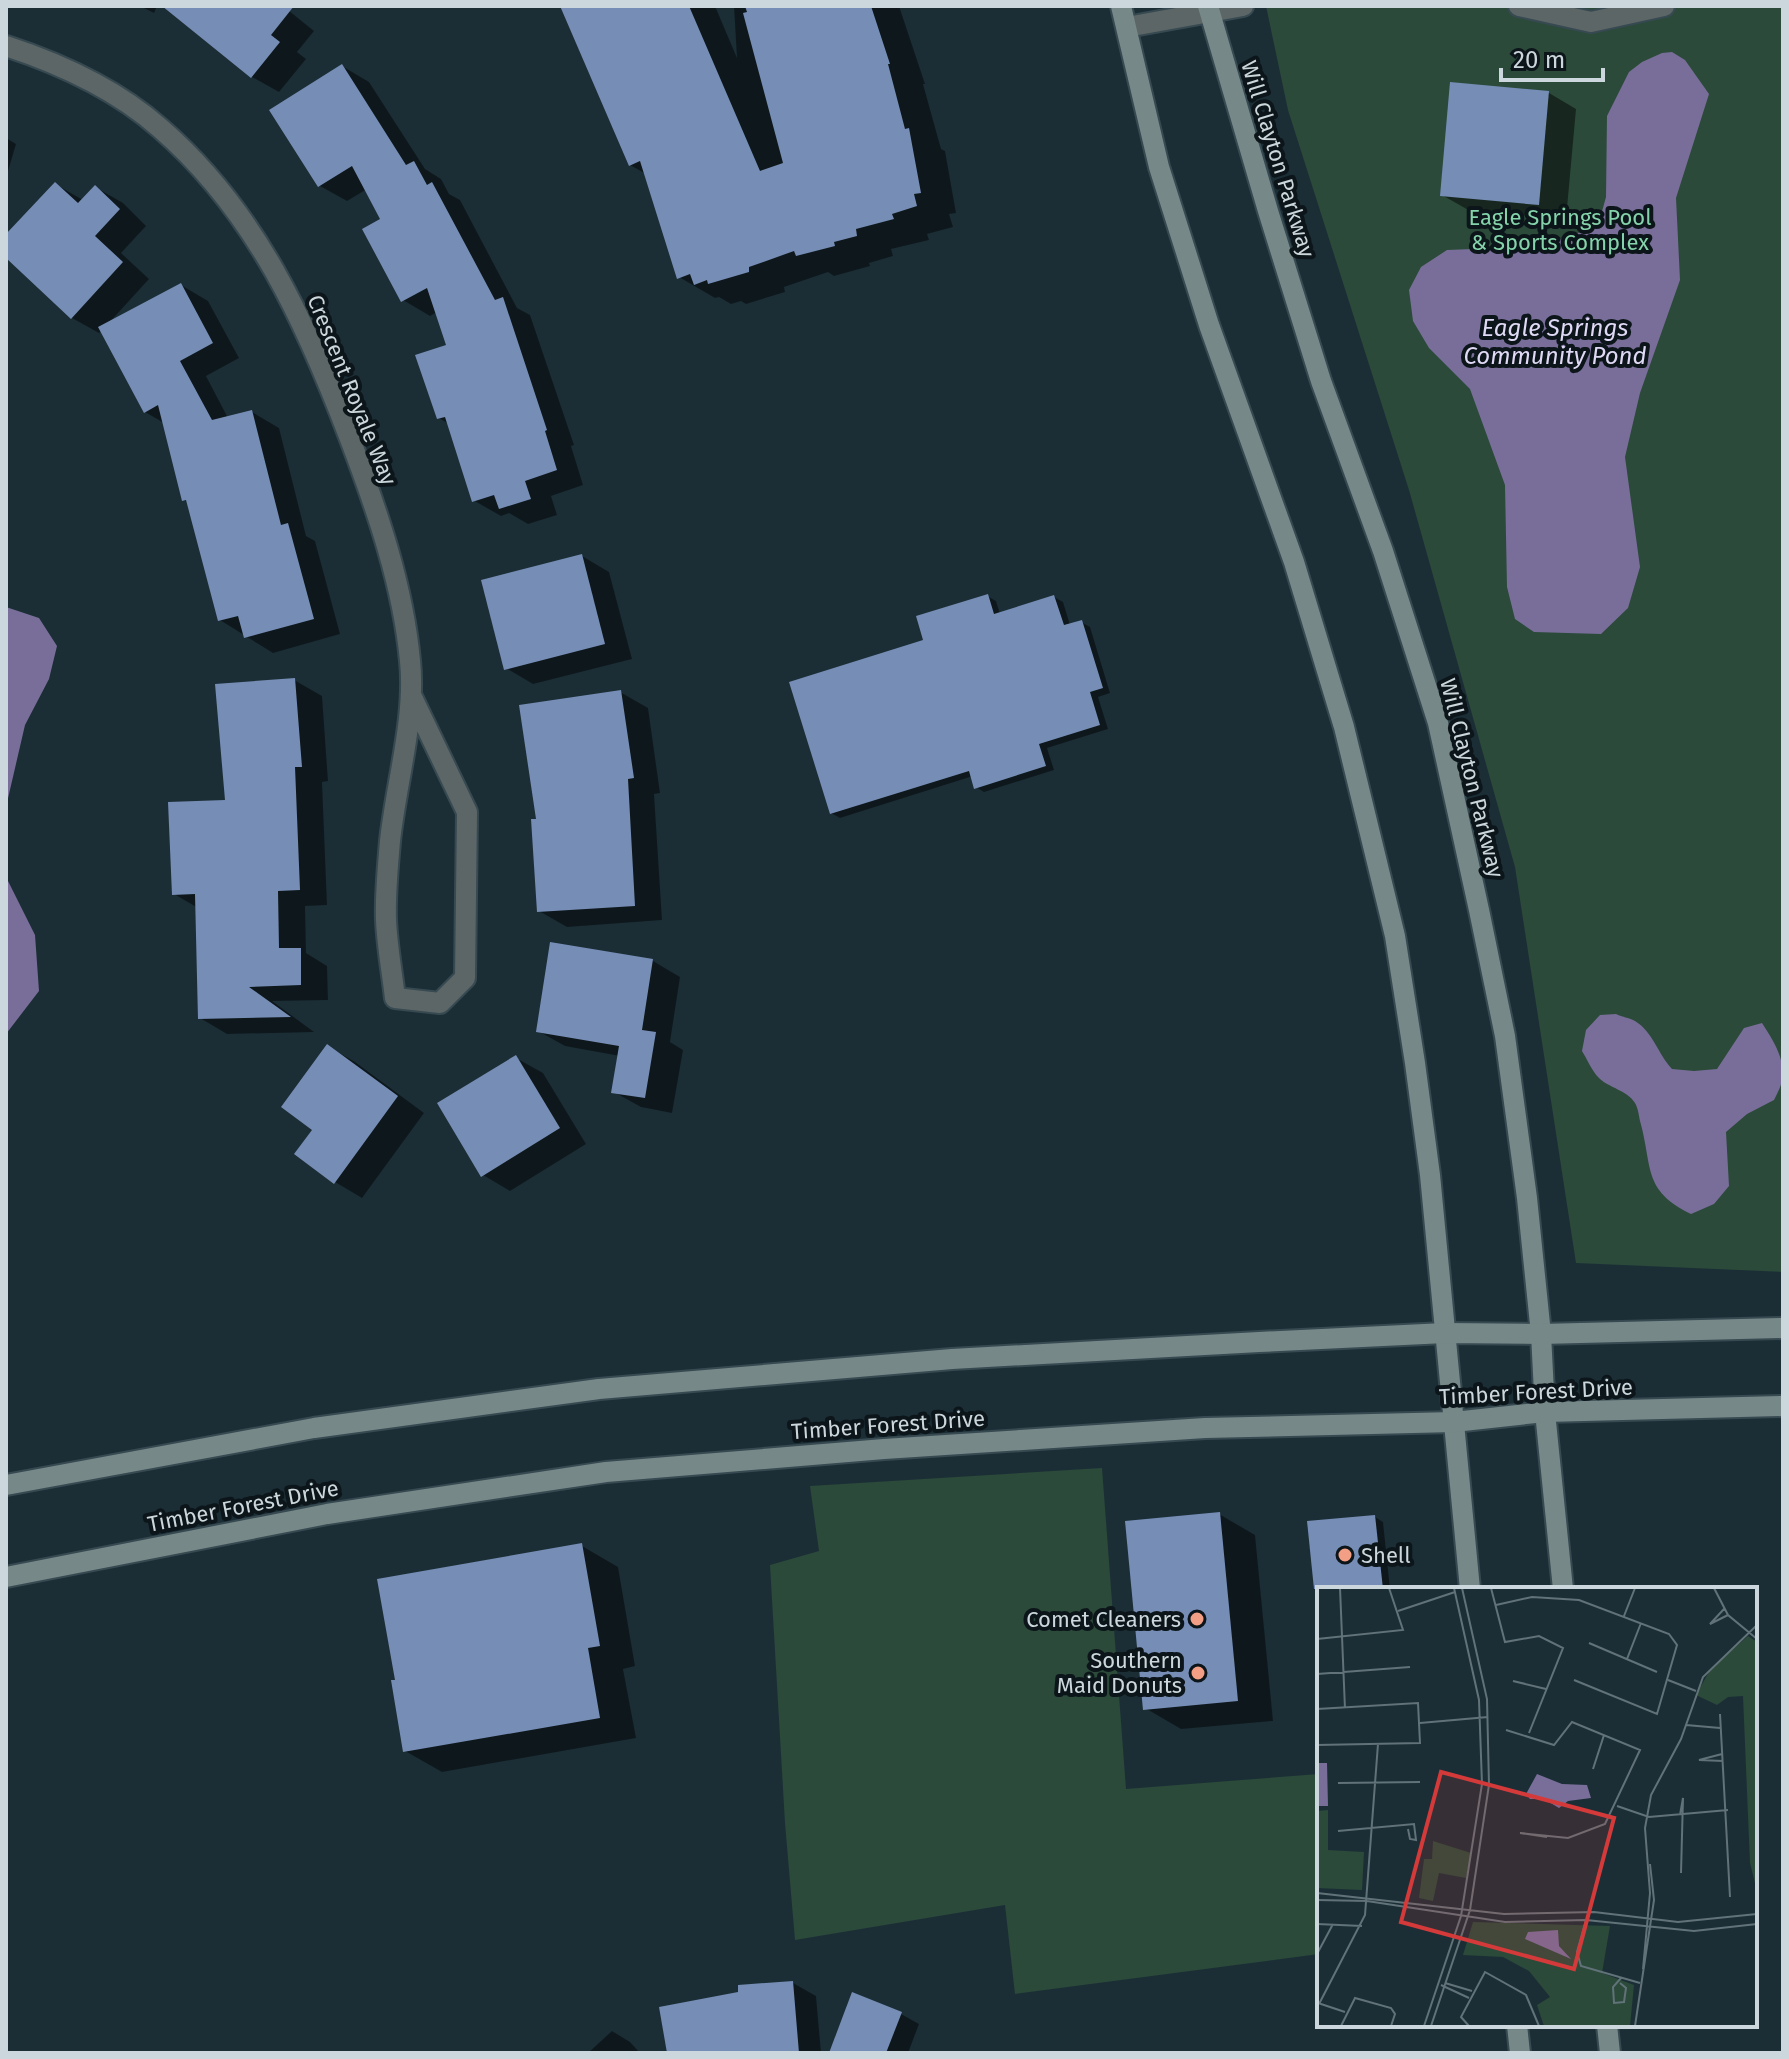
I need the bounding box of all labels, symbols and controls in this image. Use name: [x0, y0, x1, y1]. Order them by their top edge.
scale bar: [1501, 32, 1603, 82]
text: 20 m: [1513, 46, 1565, 74]
street label: Will Clayton Parkway: [1235, 57, 1321, 261]
park label: Eagle Springs Pool & Sports Complex: [1468, 204, 1652, 256]
street label: Crescent Royale Way: [301, 291, 403, 489]
water label: Eagle Springs Community Pond: [1463, 314, 1647, 370]
street label: Will Clayton Parkway: [1434, 676, 1510, 881]
street label: Timber Forest Drive: [1438, 1373, 1634, 1411]
street label: Timber Forest Drive: [790, 1405, 986, 1445]
street label: Timber Forest Drive: [145, 1474, 341, 1538]
place label: Shell: [1361, 1542, 1411, 1569]
marker: Shell: [1336, 1546, 1354, 1564]
inset map: [1317, 1587, 1757, 2027]
place label: Comet Cleaners: [1026, 1606, 1181, 1633]
marker: Comet Cleaners: [1188, 1610, 1206, 1628]
place label: Southern Maid Donuts: [1057, 1647, 1182, 1699]
marker: Southern Maid Donuts: [1189, 1664, 1207, 1682]

